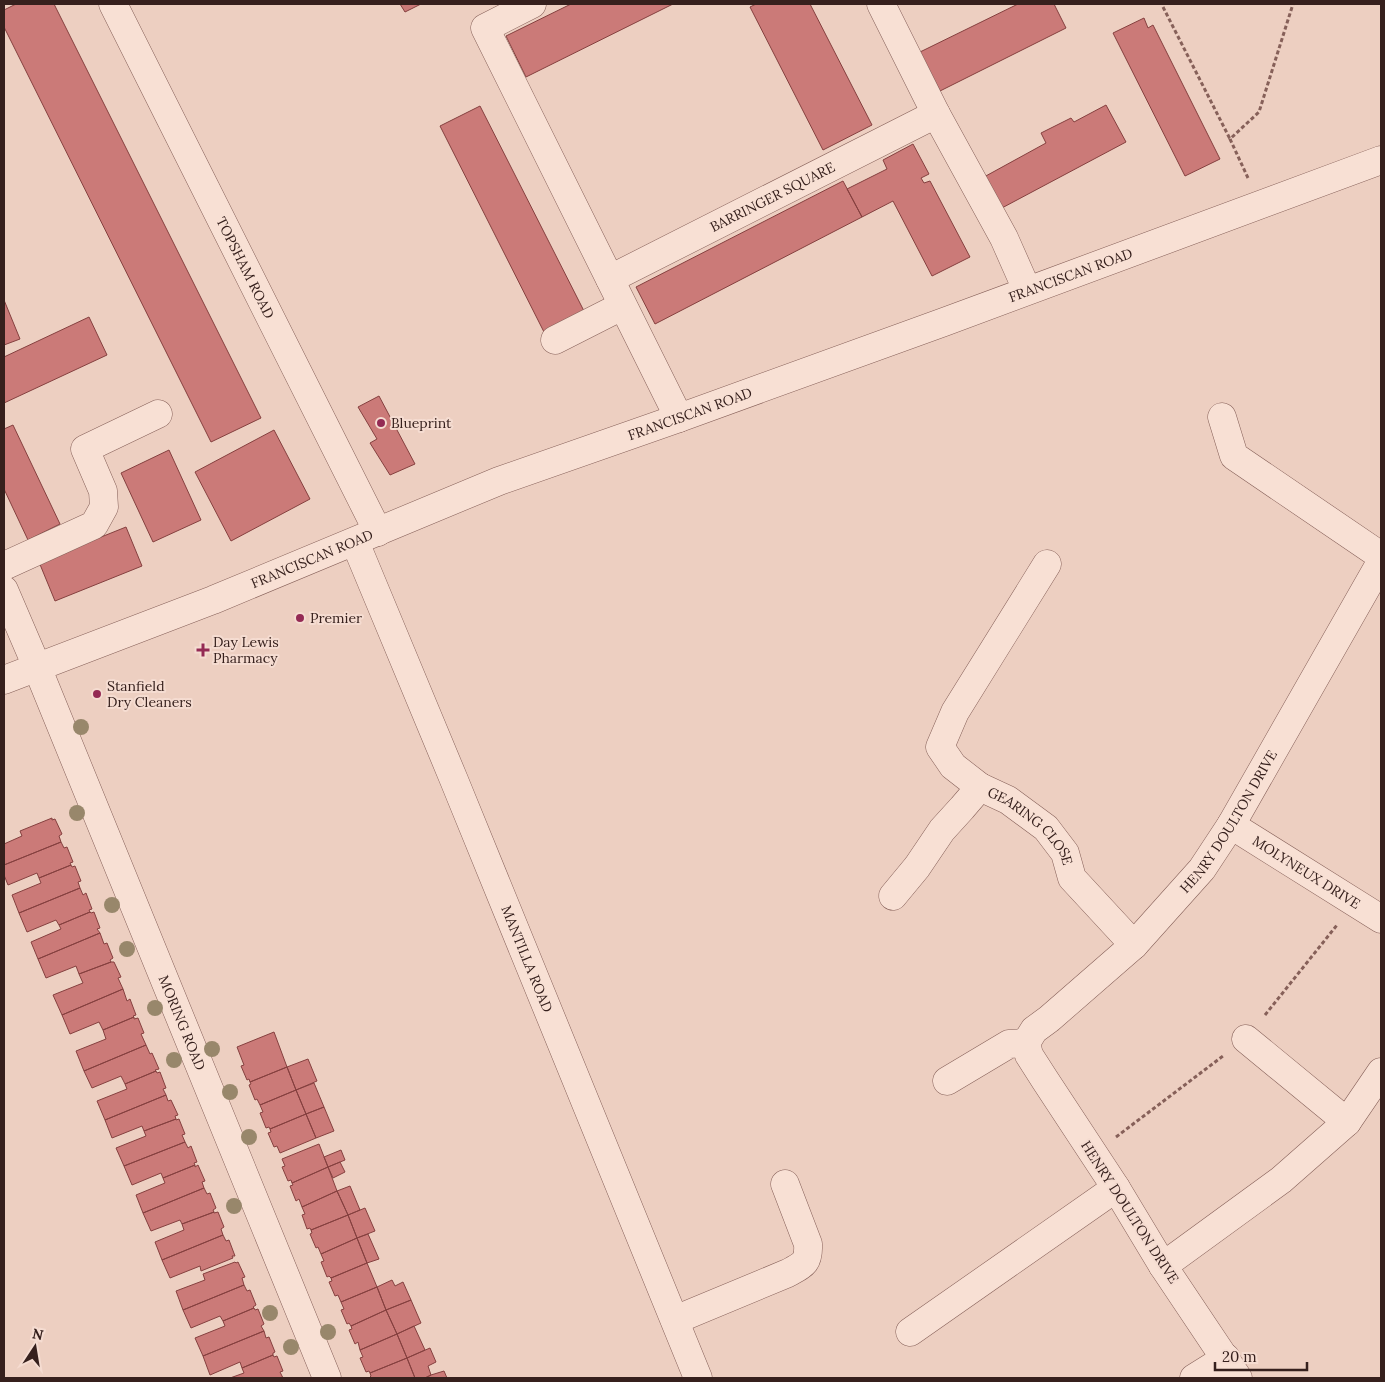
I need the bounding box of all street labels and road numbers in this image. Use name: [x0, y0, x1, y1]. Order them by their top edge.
street label: BARRINGER SQUARE: [707, 158, 838, 236]
street label: TOPSHAM ROAD: [212, 214, 278, 322]
street label: FRANCISCAN ROAD: [1006, 244, 1135, 306]
street label: FRANCISCAN ROAD: [625, 383, 755, 444]
street label: FRANCISCAN ROAD: [248, 525, 376, 592]
street label: HENRY DOULTON DRIVE: [1176, 746, 1281, 897]
street label: GEARING CLOSE: [985, 783, 1077, 867]
street label: MOLYNEUX DRIVE: [1249, 832, 1364, 913]
street label: MANTILLA ROAD: [497, 903, 557, 1015]
street label: MORING ROAD: [155, 973, 210, 1073]
street label: HENRY DOULTON DRIVE: [1077, 1137, 1183, 1287]

